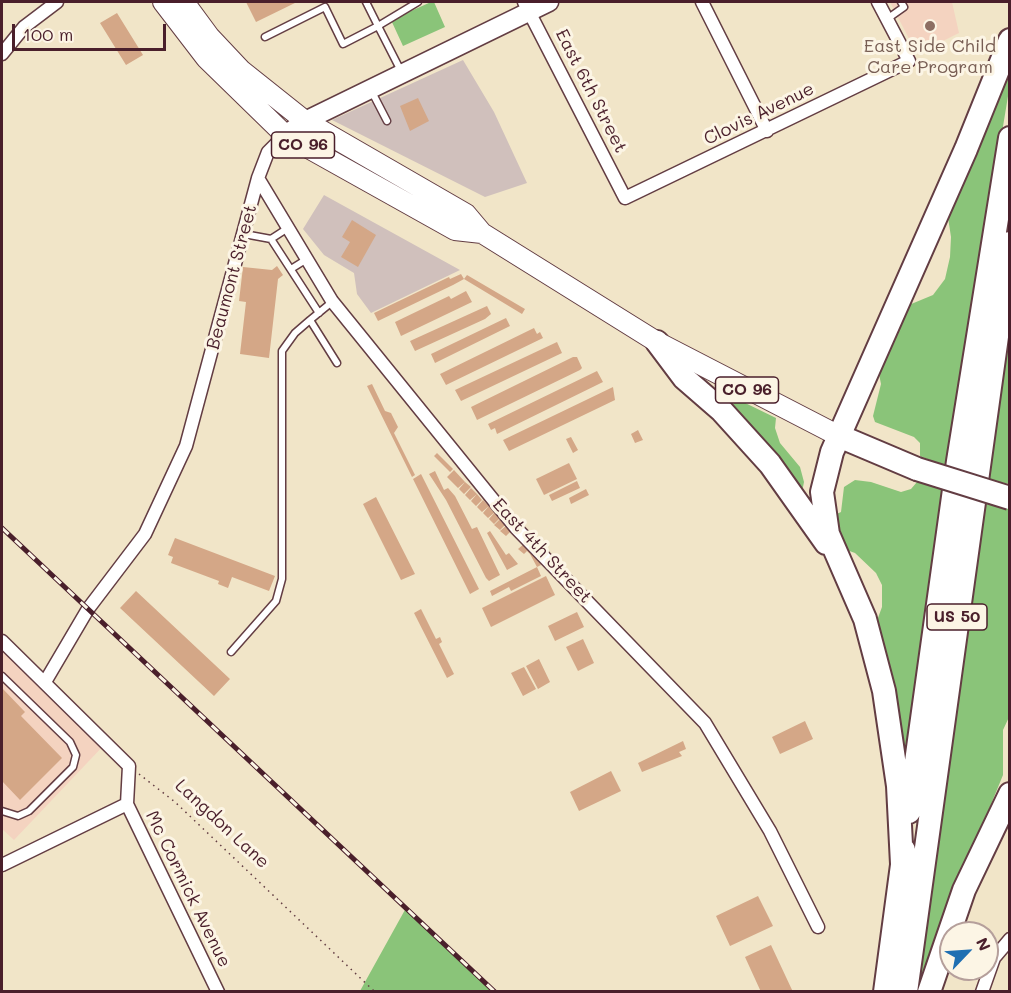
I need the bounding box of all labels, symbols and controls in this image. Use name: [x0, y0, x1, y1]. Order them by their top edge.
scale bar: [15, 12, 170, 50]
marker: East Side Child Care Program: [923, 19, 937, 33]
text: 100 m: [23, 22, 73, 46]
street label: East 6th Street: [551, 26, 631, 156]
place label: East Side Child Care Program: [864, 35, 996, 78]
street label: Clovis Avenue: [700, 78, 818, 150]
road number: CO 96: [272, 132, 334, 158]
street label: Beaumont Street: [202, 202, 262, 352]
road number: CO 96: [716, 377, 778, 403]
street label: East 4th Street: [488, 494, 596, 608]
road number: US 50: [927, 604, 987, 630]
street label: Langdon Lane: [170, 775, 274, 873]
street label: Mc Cormick Avenue: [141, 807, 235, 971]
north arrow: [939, 921, 999, 981]
text: N: [972, 934, 996, 954]

